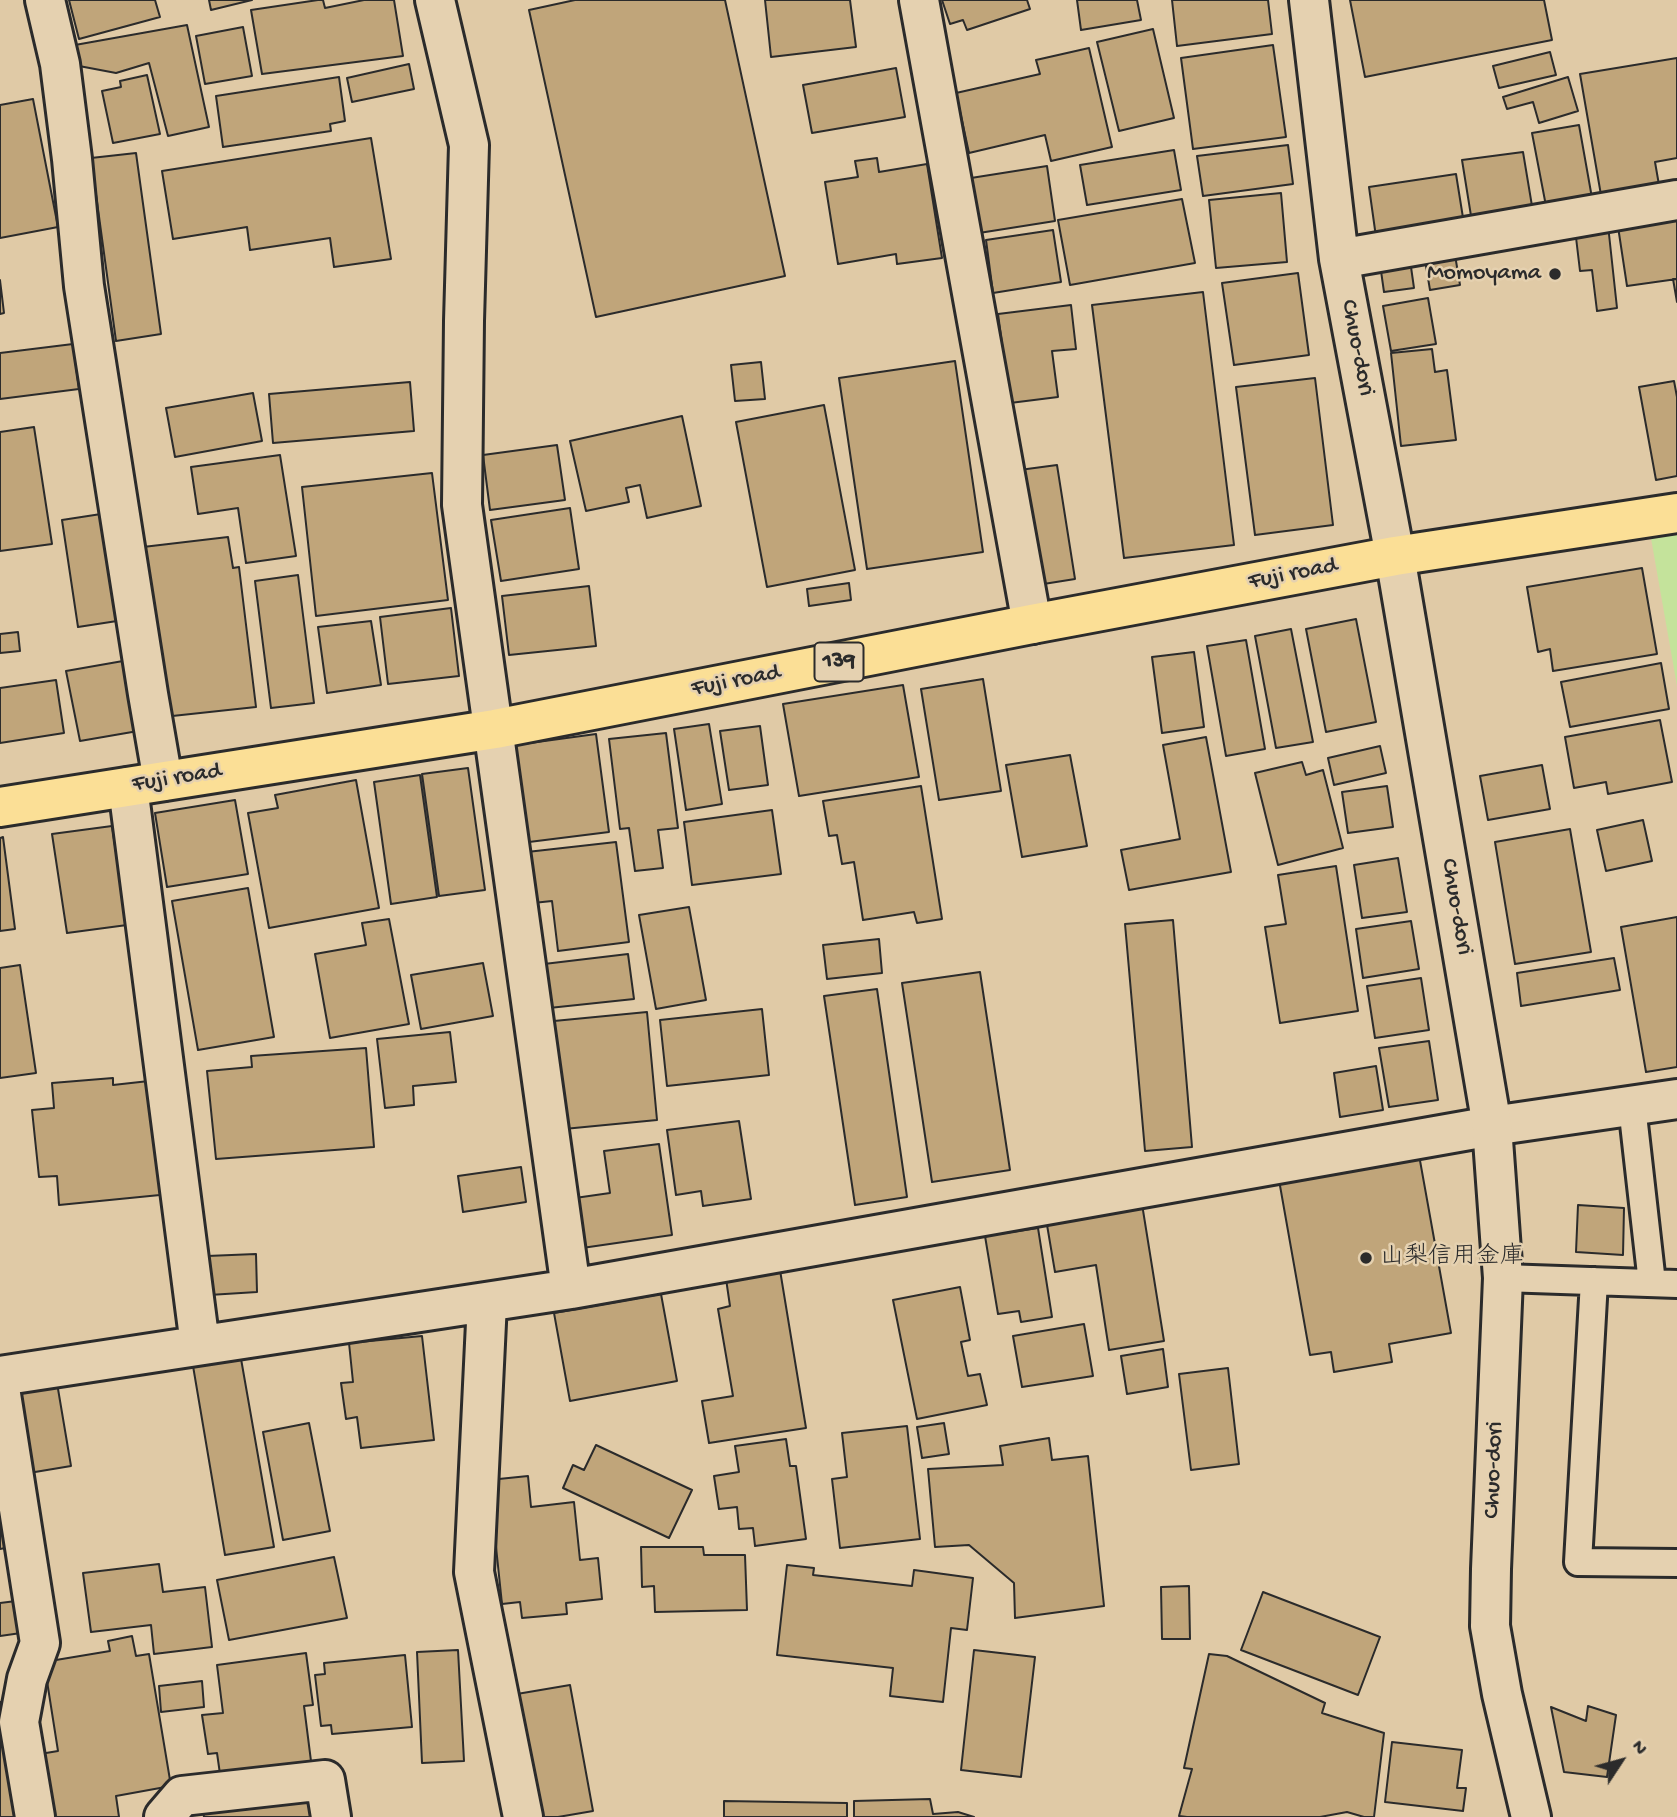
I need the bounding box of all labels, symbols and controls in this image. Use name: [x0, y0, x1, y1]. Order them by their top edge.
place label: Momoyama: [1427, 260, 1541, 288]
marker: Momoyama: [1547, 266, 1563, 282]
street label: Chuo-dori: [1333, 297, 1379, 399]
street label: Fuji road: [1246, 552, 1340, 598]
road number: 139: [814, 642, 864, 682]
street label: Fuji road: [689, 659, 783, 705]
street label: Fuji road: [130, 758, 224, 800]
street label: Chuo-dori: [1432, 857, 1478, 957]
place label: 山梨信用金庫: [1380, 1244, 1524, 1272]
marker: 山梨信用金庫: [1358, 1250, 1374, 1266]
street label: Chuo-dori: [1479, 1421, 1511, 1519]
north arrow: [1586, 1726, 1656, 1796]
text: N: [1625, 1737, 1651, 1760]

